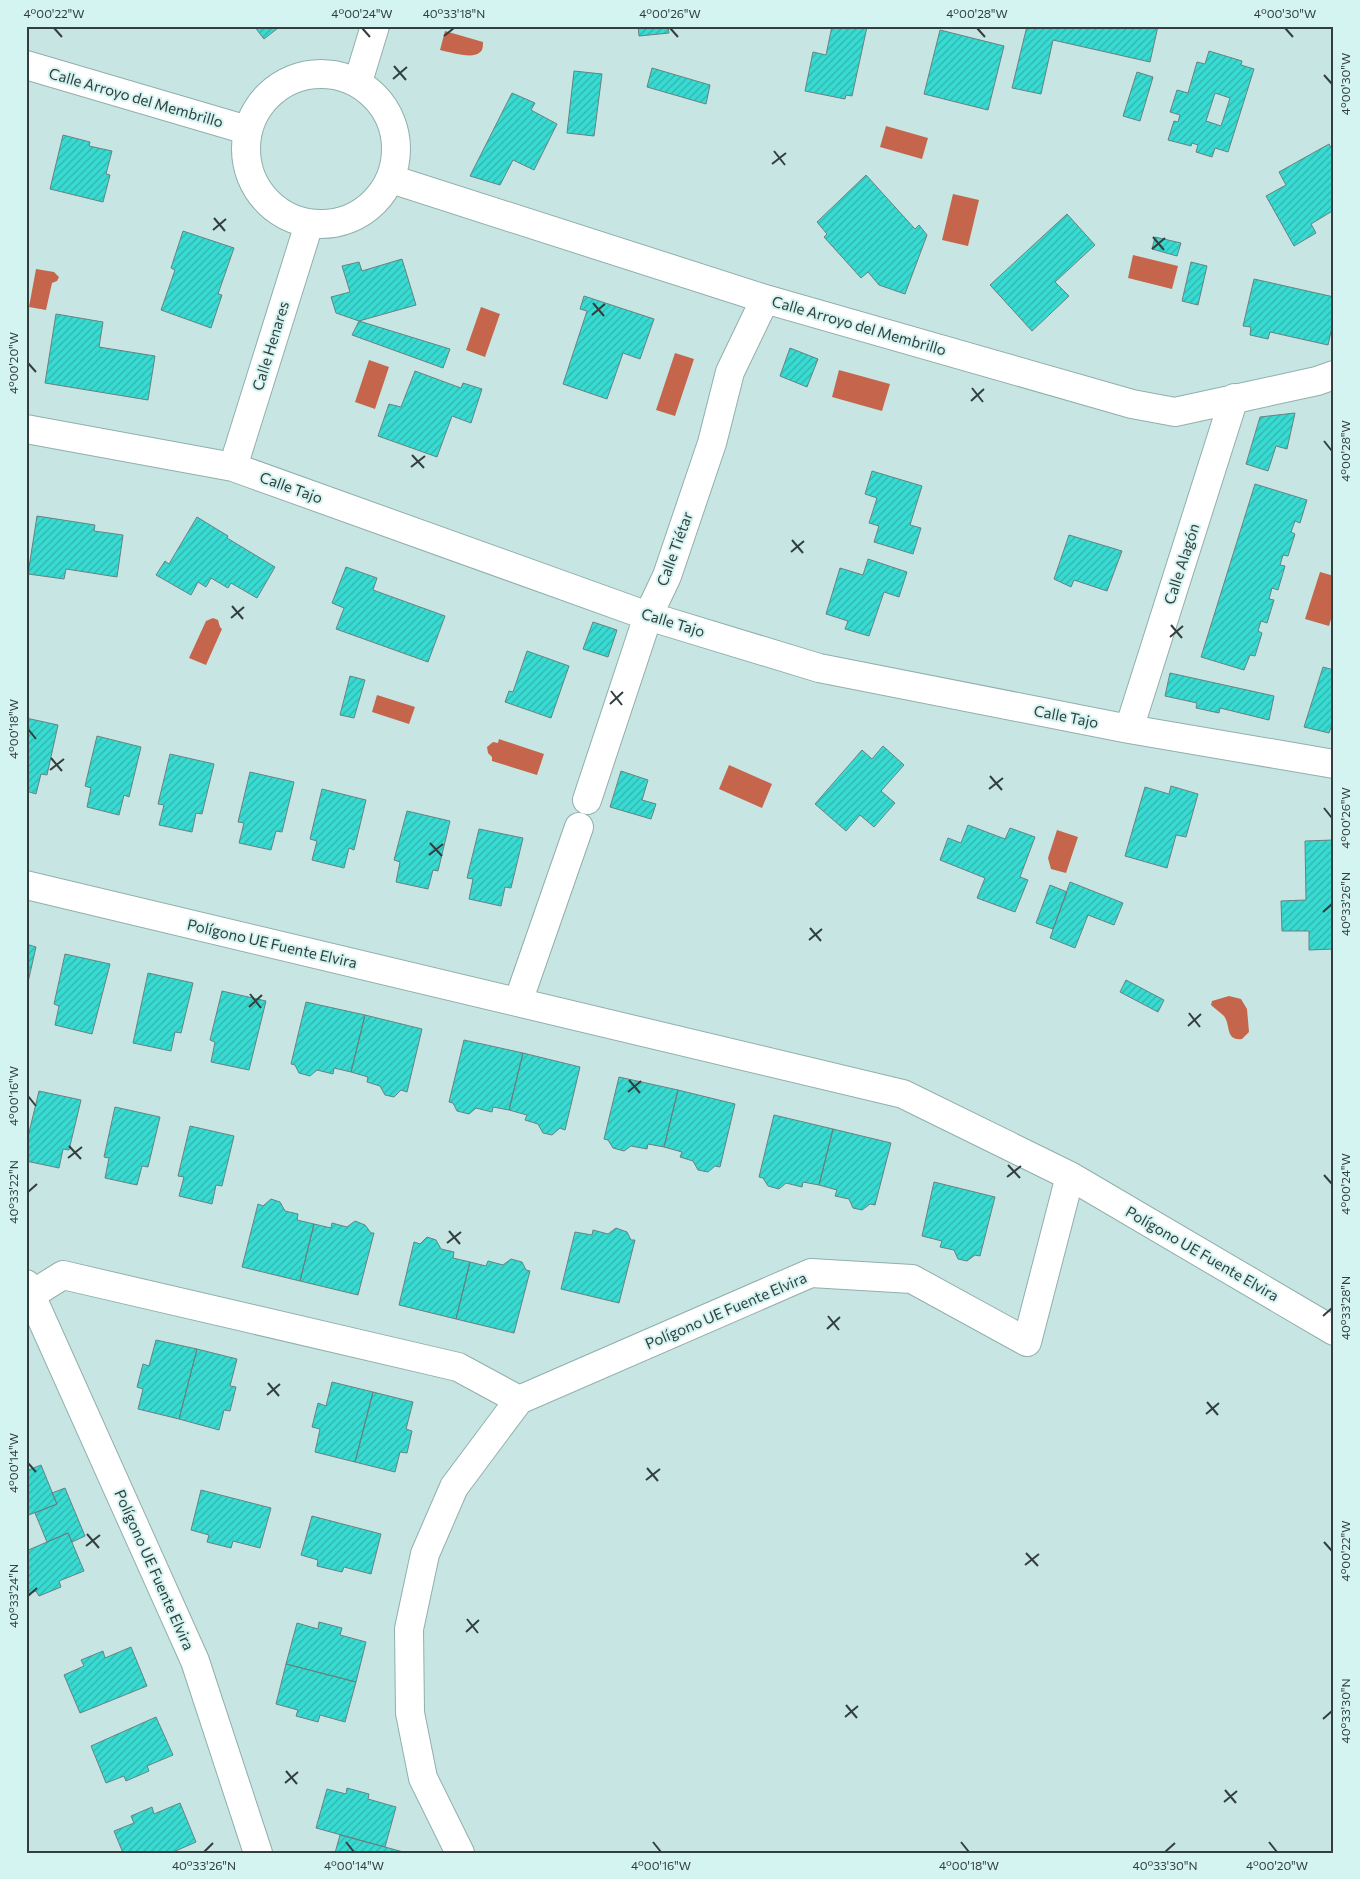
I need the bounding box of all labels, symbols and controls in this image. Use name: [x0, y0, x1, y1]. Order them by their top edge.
text: 4°00'22"W: [24, 6, 84, 20]
text: 4°00'24"W: [331, 6, 393, 20]
text: 40°33'18"N: [423, 6, 485, 20]
text: 4°00'26"W: [639, 6, 701, 20]
text: 4°00'28"W: [946, 6, 1008, 20]
text: 4°00'30"W: [1254, 6, 1316, 20]
text: 4°00'30"W: [1338, 53, 1352, 115]
street label: Calle Arroyo del Membrillo: [47, 64, 226, 131]
street label: Calle Arroyo del Membrillo: [770, 292, 949, 359]
street label: Calle Henares: [248, 299, 292, 393]
text: 4°00'20"W: [6, 332, 20, 394]
text: 4°00'28"W: [1338, 420, 1352, 482]
street label: Calle Tajo: [257, 467, 325, 507]
street label: Calle Tiétar: [652, 509, 696, 588]
street label: Calle Alagón: [1159, 521, 1203, 606]
street label: Calle Tajo: [639, 604, 707, 640]
text: 4°00'18"W: [6, 699, 20, 759]
street label: Calle Tajo: [1032, 701, 1100, 731]
text: 4°00'26"W: [1338, 787, 1352, 849]
text: 40°33'26"N: [1338, 872, 1352, 936]
street label: Polígono UE Fuente Elvira: [185, 915, 359, 971]
text: 4°00'16"W: [6, 1066, 20, 1126]
text: 4°00'24"W: [1338, 1153, 1352, 1215]
text: 40°33'22"N: [6, 1160, 20, 1224]
street label: Polígono UE Fuente Elvira: [1123, 1202, 1282, 1304]
street label: Polígono UE Fuente Elvira: [642, 1268, 809, 1352]
text: 40°33'28"N: [1338, 1276, 1352, 1340]
text: 4°00'14"W: [6, 1433, 20, 1493]
street label: Polígono UE Fuente Elvira: [111, 1486, 199, 1653]
text: 4°00'22"W: [1338, 1521, 1352, 1581]
text: 40°33'24"N: [6, 1564, 20, 1628]
text: 40°33'30"N: [1338, 1679, 1352, 1743]
text: 40°33'26"N: [172, 1858, 236, 1872]
text: 4°00'14"W: [324, 1858, 384, 1872]
text: 4°00'16"W: [631, 1858, 691, 1872]
text: 4°00'18"W: [939, 1858, 999, 1872]
text: 40°33'30"N: [1133, 1858, 1197, 1872]
text: 4°00'20"W: [1246, 1858, 1308, 1872]

